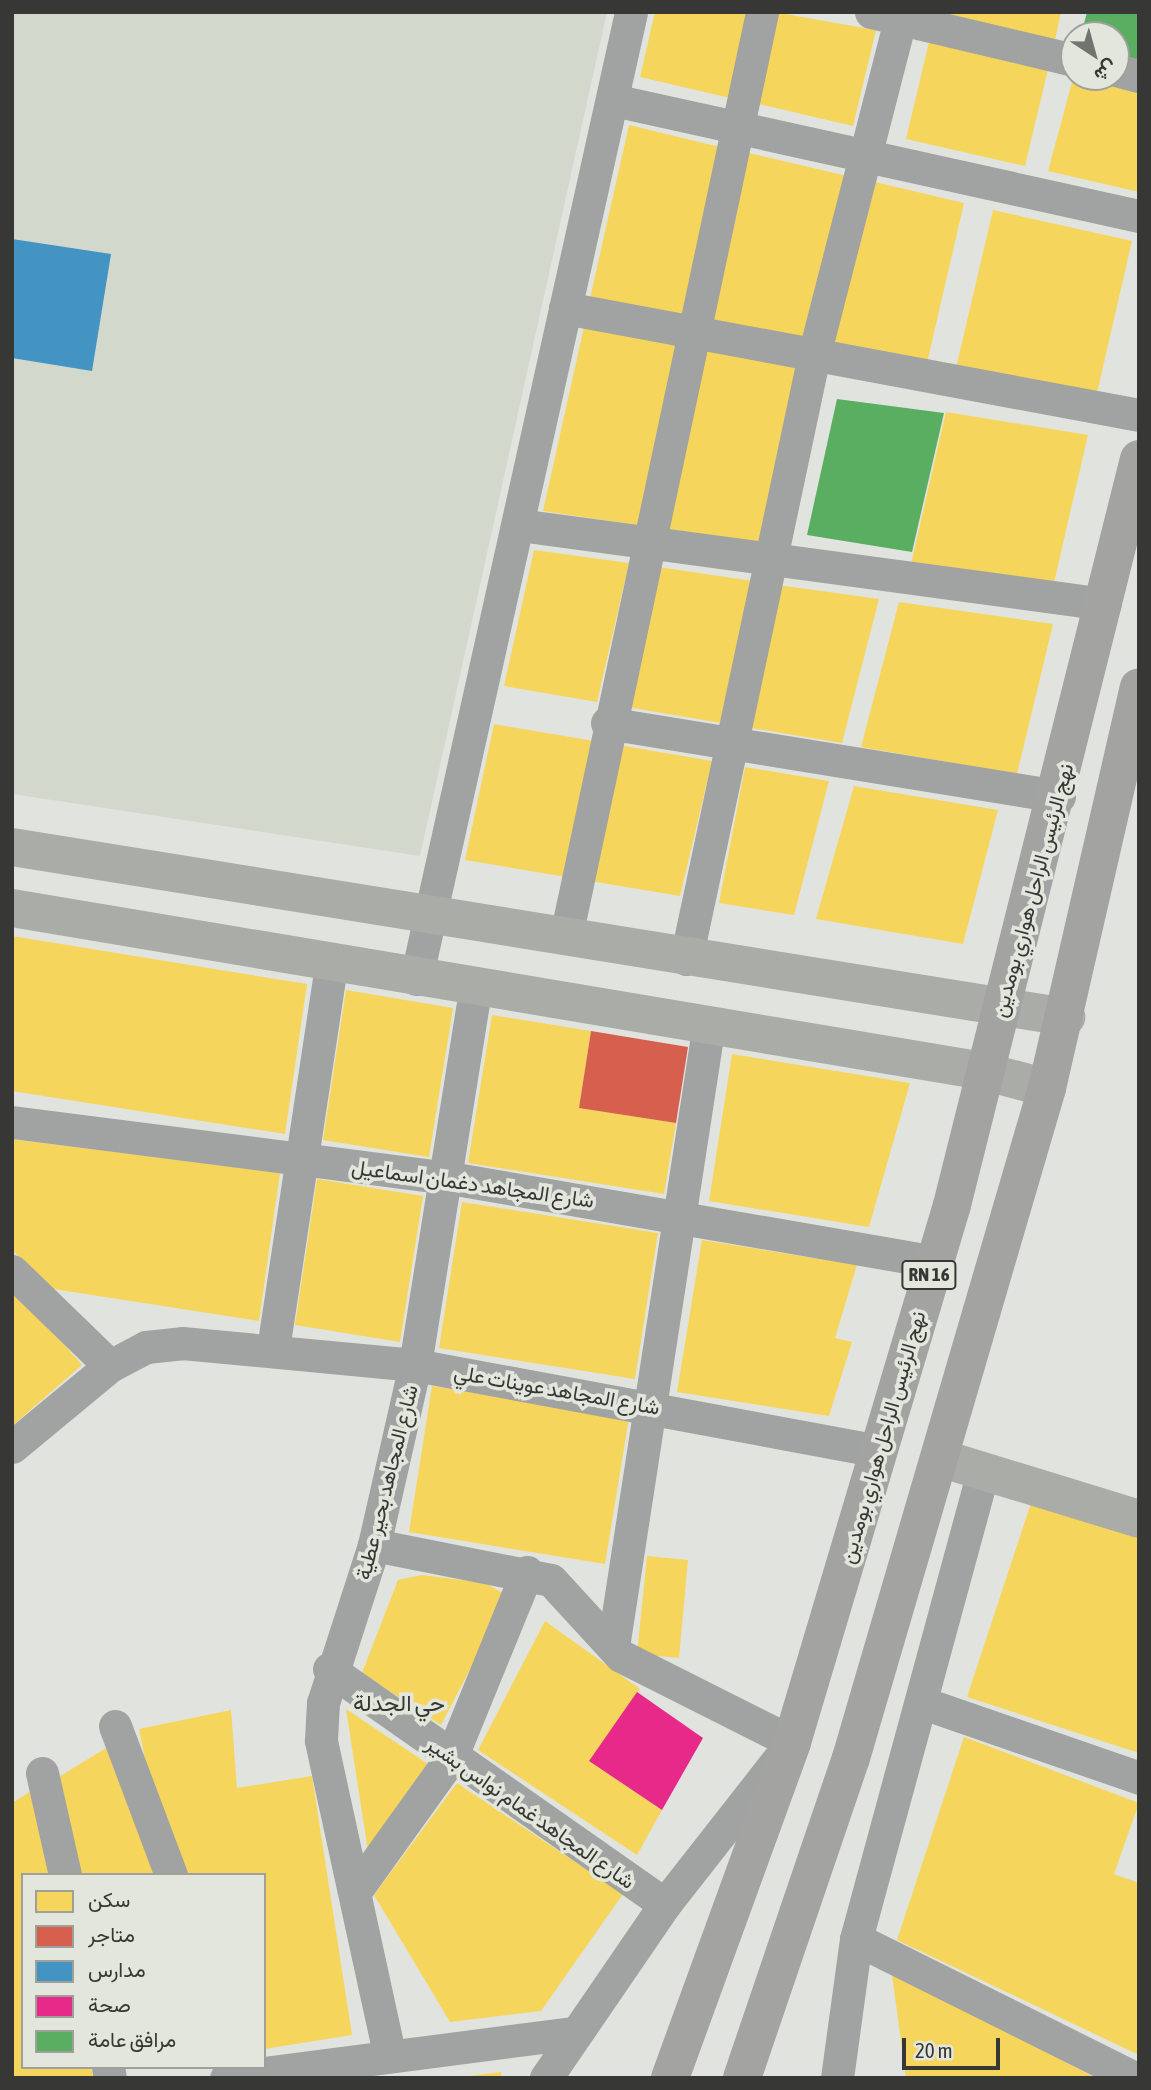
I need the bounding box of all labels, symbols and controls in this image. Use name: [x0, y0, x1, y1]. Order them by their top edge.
north arrow: [1060, 21, 1130, 91]
text: ش: [1090, 56, 1122, 87]
street label: نهج الرئيس الراحل هواري بومدين: [986, 760, 1078, 1020]
street label: شارع المجاهد دغمان اسماعيل: [350, 1154, 596, 1212]
road number: RN 16: [901, 1260, 957, 1290]
street label: نهج الرئيس الراحل هواري بومدين: [834, 1308, 930, 1566]
street label: شارع المجاهد عوينات علي: [452, 1358, 662, 1420]
street label: شارع المجاهد بحير عطية: [350, 1382, 422, 1582]
district label: حي الجدلة: [353, 1689, 445, 1717]
street label: شارع المجاهد غمام نواس بشير: [422, 1730, 640, 1894]
legend: [21, 1873, 266, 2069]
text: سكن: [88, 1887, 130, 1911]
text: متاجر: [88, 1922, 135, 1946]
text: مدارس: [88, 1957, 146, 1981]
text: صحة: [88, 1992, 131, 2016]
scale bar: [906, 2024, 1004, 2068]
text: مرافق عامة: [88, 2027, 176, 2051]
text: 20 m: [915, 2038, 953, 2062]

